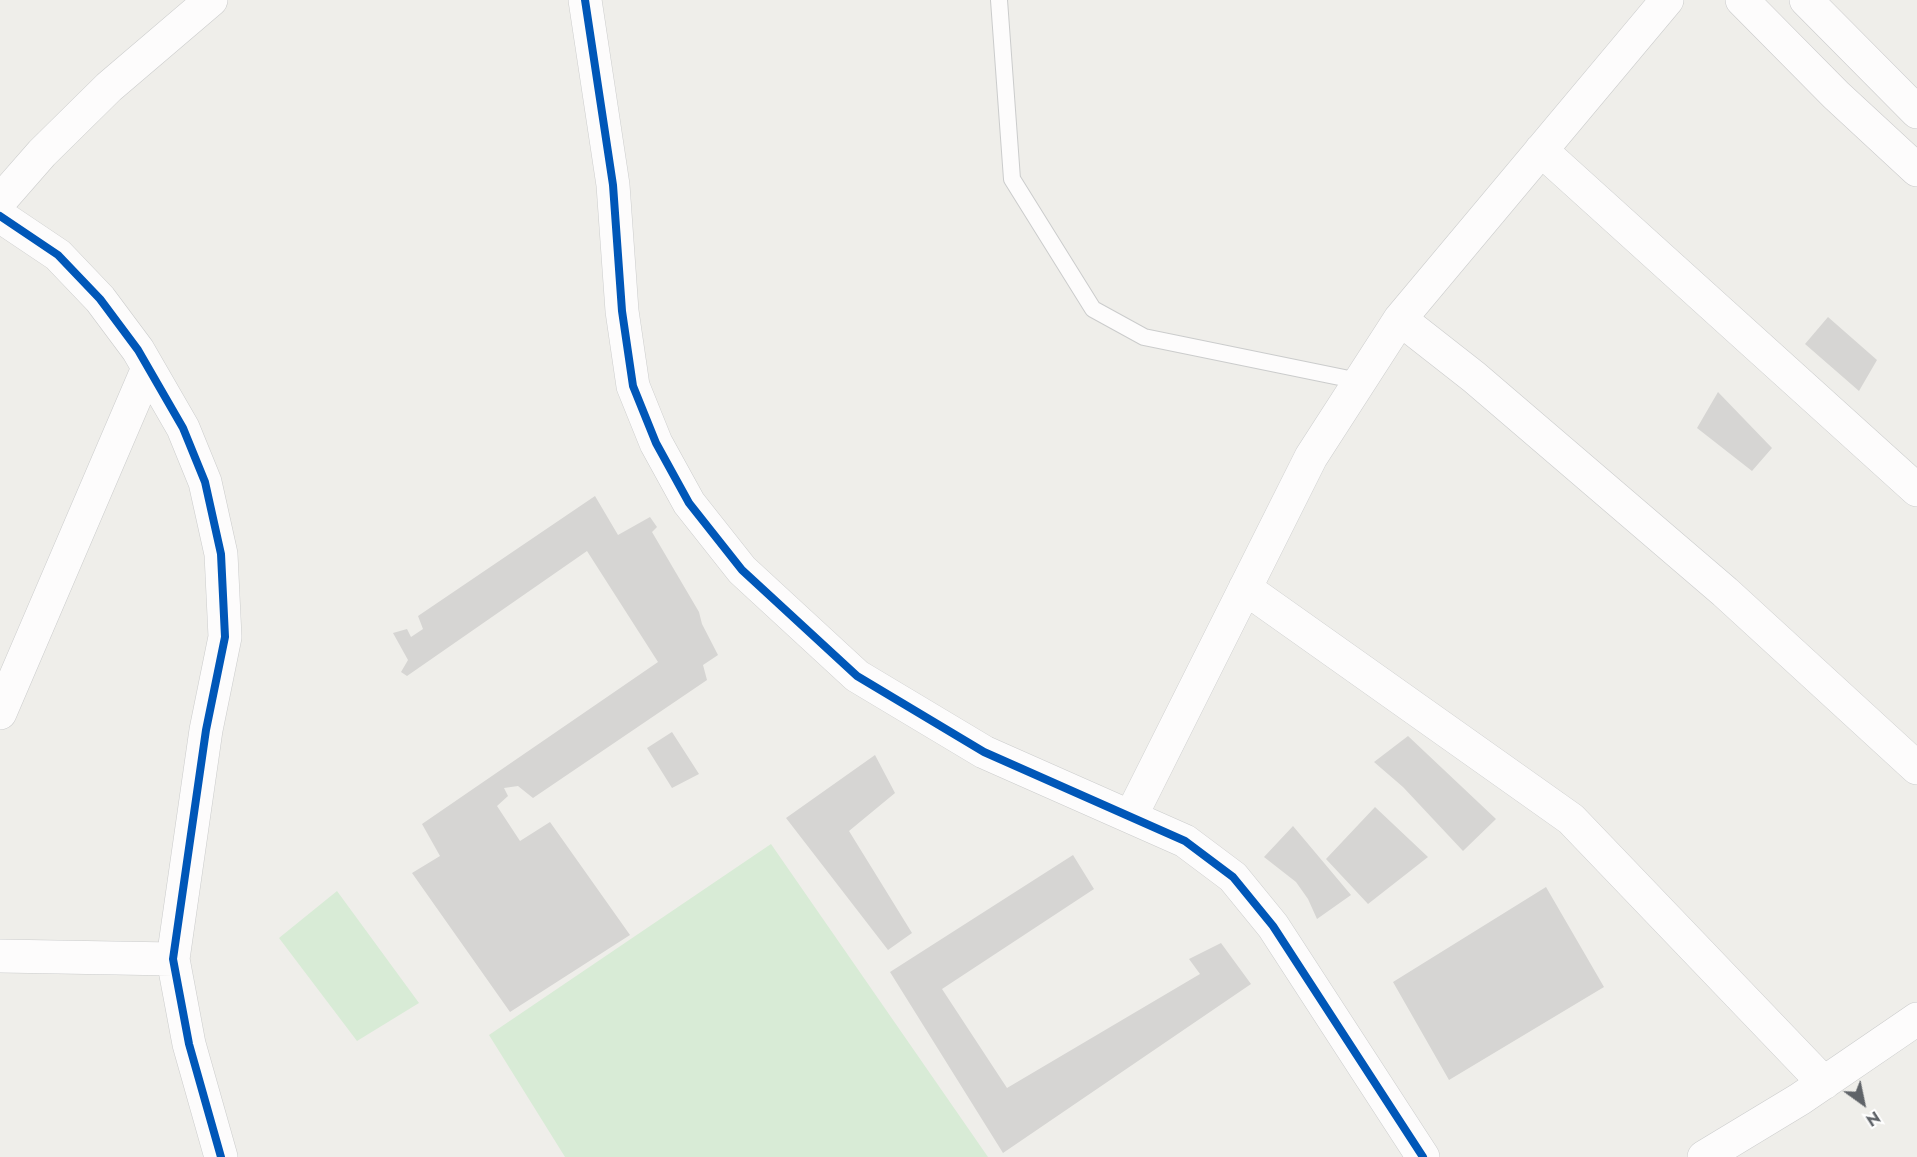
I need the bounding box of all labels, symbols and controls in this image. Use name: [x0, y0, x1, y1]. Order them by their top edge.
north arrow: [1833, 1073, 1893, 1133]
text: N: [1861, 1105, 1885, 1132]

